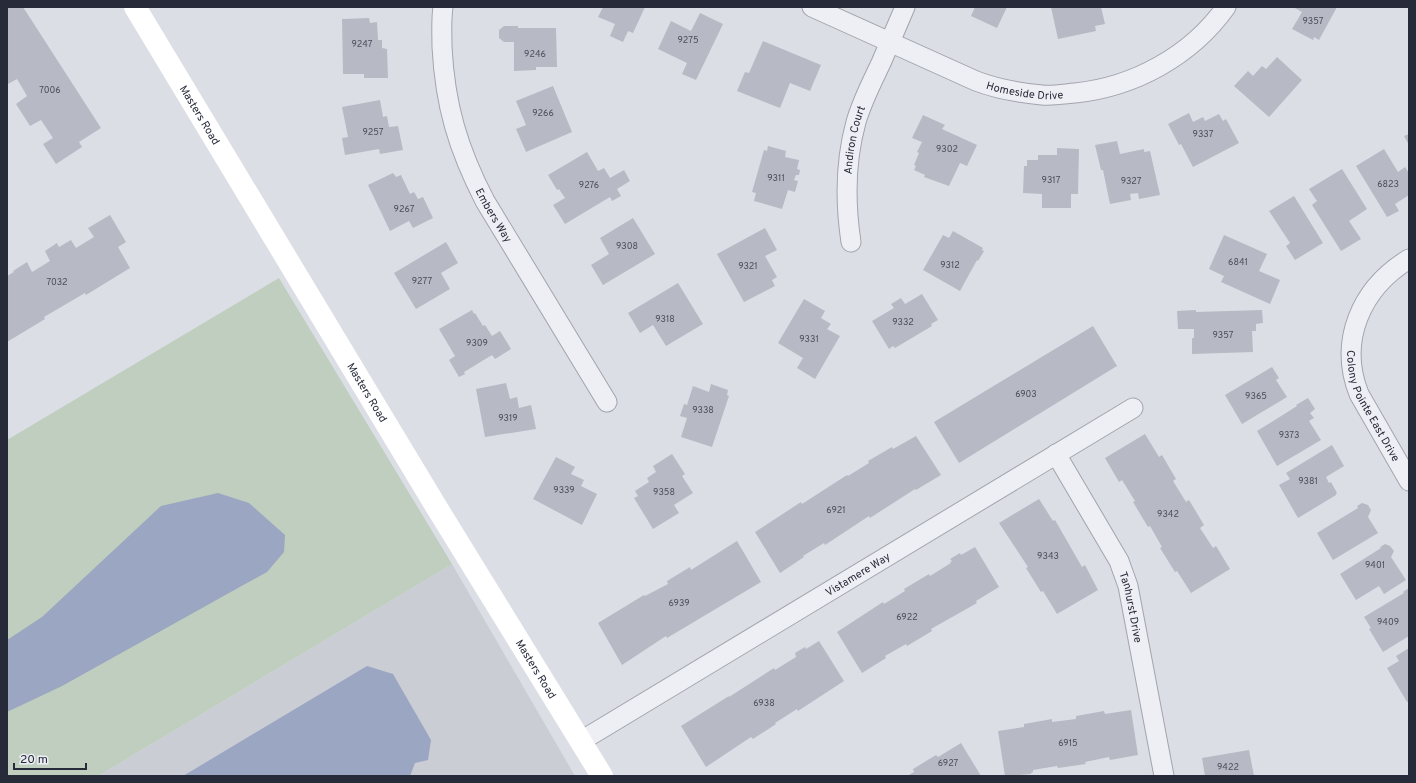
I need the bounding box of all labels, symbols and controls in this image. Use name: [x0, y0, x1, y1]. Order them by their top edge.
house number: 9357: [1303, 16, 1324, 27]
house number: 9275: [677, 35, 699, 46]
house number: 9247: [352, 39, 373, 50]
house number: 9246: [524, 49, 546, 60]
street label: Homeside Drive: [984, 79, 1064, 103]
street label: Masters Road: [176, 83, 222, 148]
house number: 7006: [39, 85, 61, 96]
street label: Andiron Court: [841, 104, 869, 175]
house number: 9266: [532, 108, 554, 119]
house number: 9257: [362, 127, 384, 138]
house number: 9337: [1193, 129, 1214, 140]
house number: 9302: [936, 144, 958, 155]
house number: 9311: [767, 173, 785, 184]
house number: 9317: [1042, 175, 1061, 186]
house number: 9327: [1121, 176, 1142, 187]
house number: 6823: [1377, 179, 1399, 190]
house number: 9276: [579, 180, 599, 191]
street label: Embers Way: [472, 186, 515, 245]
house number: 9267: [394, 204, 415, 215]
house number: 9308: [616, 241, 638, 252]
house number: 6841: [1228, 257, 1248, 268]
house number: 9312: [940, 260, 960, 271]
house number: 9321: [738, 261, 758, 272]
house number: 9277: [412, 276, 433, 287]
house number: 7032: [47, 277, 67, 288]
house number: 9318: [655, 314, 675, 325]
house number: 9332: [892, 317, 914, 328]
house number: 9357: [1213, 330, 1234, 341]
house number: 9331: [799, 334, 819, 345]
house number: 9309: [466, 338, 488, 349]
street label: Colony Pointe East Drive: [1343, 350, 1402, 464]
street label: Masters Road: [343, 361, 390, 425]
house number: 6903: [1015, 389, 1037, 400]
house number: 9365: [1245, 391, 1267, 402]
house number: 9338: [692, 405, 714, 416]
house number: 9319: [498, 413, 518, 424]
house number: 9373: [1279, 430, 1299, 441]
house number: 9381: [1298, 476, 1318, 487]
house number: 9339: [553, 485, 575, 496]
house number: 9358: [653, 487, 675, 498]
house number: 6921: [826, 505, 846, 516]
house number: 9342: [1157, 509, 1179, 520]
street label: Vistamere Way: [823, 550, 893, 600]
house number: 9343: [1037, 551, 1059, 562]
house number: 9401: [1365, 560, 1385, 571]
street label: Tanhurst Drive: [1115, 570, 1145, 644]
house number: 6939: [668, 598, 690, 609]
house number: 6922: [896, 612, 918, 623]
house number: 9409: [1377, 617, 1399, 628]
street label: Masters Road: [512, 637, 559, 702]
house number: 6938: [753, 698, 775, 709]
house number: 6915: [1058, 738, 1078, 749]
scale bar: [14, 745, 86, 771]
text: 20 m: [20, 752, 48, 768]
house number: 6927: [938, 758, 959, 769]
house number: 9422: [1217, 762, 1239, 773]

